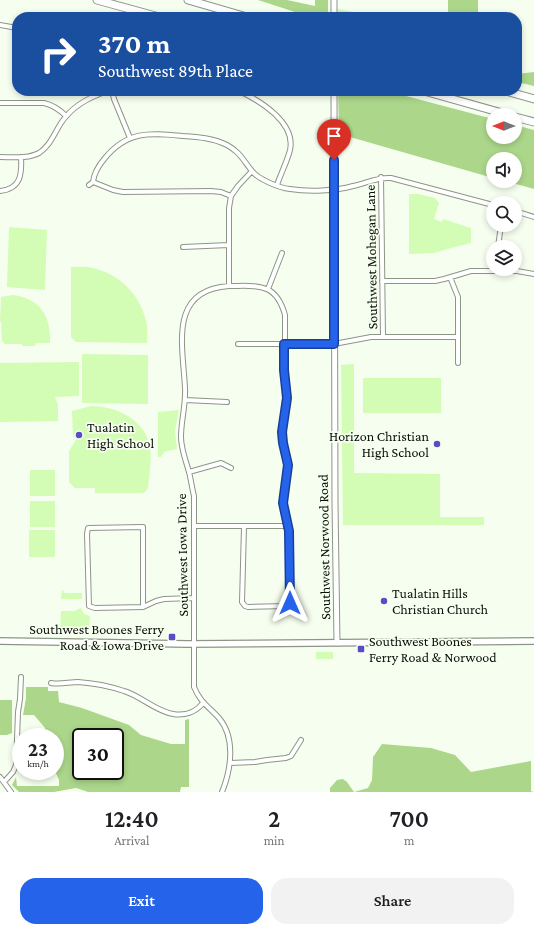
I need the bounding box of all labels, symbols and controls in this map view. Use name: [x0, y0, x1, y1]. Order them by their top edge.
icon: right: [32, 28, 84, 80]
text: 370 m: [98, 28, 171, 59]
text: Southwest 89th Place: [98, 61, 253, 81]
north arrow: [486, 108, 522, 144]
map controls: [486, 108, 522, 276]
pin: [317, 119, 351, 160]
icon: arrive: [323, 125, 345, 147]
button: sound: [486, 152, 522, 188]
street label: Southwest Mohegan Lane: [362, 184, 380, 330]
button: search: [486, 196, 522, 232]
button: layers: [486, 240, 522, 276]
place label: Tualatin High School: [87, 419, 154, 451]
place label: Horizon Christian High School: [329, 428, 429, 460]
marker: Tualatin High School: [74, 430, 84, 440]
marker: Horizon Christian High School: [432, 439, 442, 449]
street label: Southwest Norwood Road: [315, 473, 333, 620]
street label: Southwest Iowa Drive: [173, 493, 191, 617]
position arrow: [269, 582, 311, 624]
place label: Tualatin Hills Christian Church: [392, 585, 488, 617]
marker: Tualatin Hills Christian Church: [379, 596, 389, 606]
place label: Southwest Boones Ferry Road & Iowa Drive: [29, 621, 165, 653]
marker: Southwest Boones Ferry Road & Iowa Drive: [167, 632, 177, 642]
place label: Southwest Boones Ferry Road & Norwood: [369, 633, 497, 665]
marker: Southwest Boones Ferry Road & Norwood: [356, 644, 366, 654]
speed limit sign: 30: [72, 728, 124, 780]
text: 23: [28, 738, 48, 760]
text: km/h: [27, 758, 49, 769]
text: 12:40: [105, 805, 159, 832]
text: 2: [268, 805, 280, 832]
text: 700: [390, 805, 429, 832]
text: Arrival: [114, 833, 150, 848]
text: min: [264, 833, 285, 848]
text: m: [404, 833, 414, 848]
button: Exit: [20, 878, 263, 924]
button: Share: [271, 878, 514, 924]

